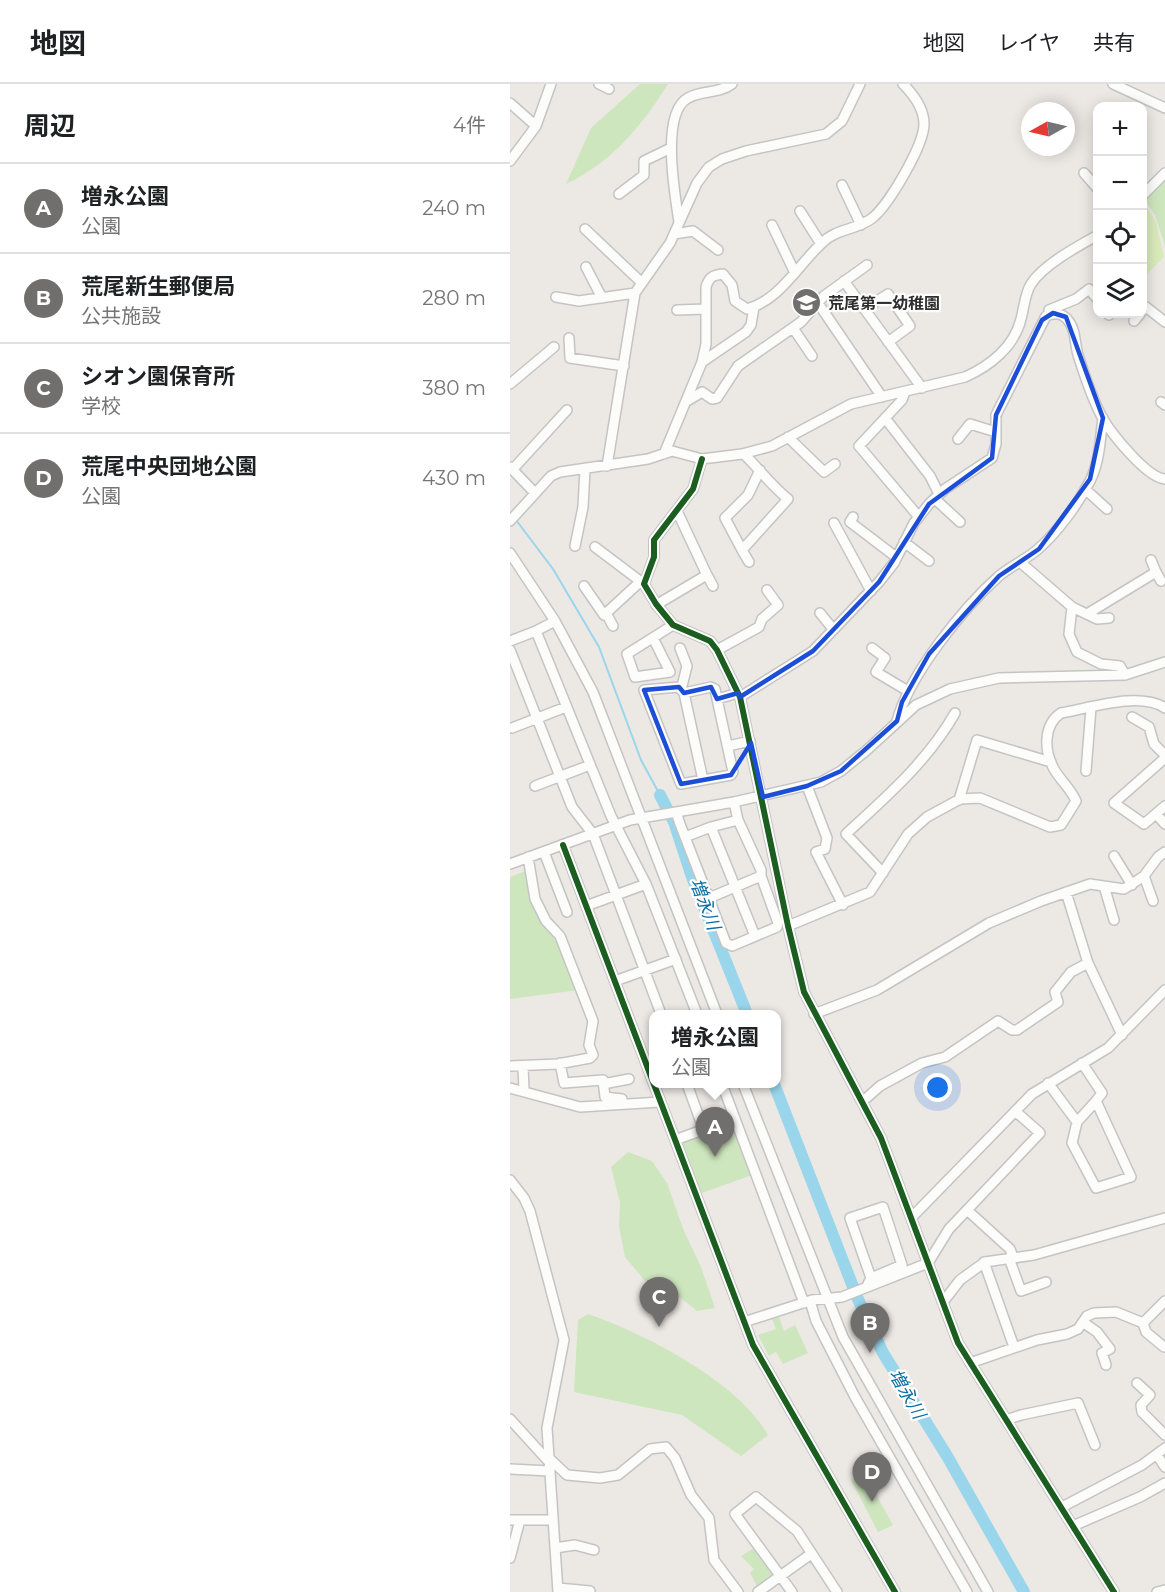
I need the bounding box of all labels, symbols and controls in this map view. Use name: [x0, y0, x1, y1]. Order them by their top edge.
text: 地図: [30, 26, 86, 60]
text: 地図: [923, 30, 965, 55]
text: レイヤ: [998, 30, 1060, 55]
text: 共有: [1093, 30, 1135, 55]
north arrow: [1021, 102, 1075, 156]
map controls: [1093, 102, 1147, 318]
button: +: [1093, 102, 1147, 156]
text: 周辺: [24, 110, 76, 142]
text: 4件: [453, 113, 486, 137]
button: −: [1093, 156, 1147, 210]
text: 増永公園: [81, 183, 169, 210]
text: A: [36, 196, 51, 220]
text: 240 m: [422, 196, 486, 220]
button: locate: [1093, 210, 1147, 264]
text: 公園: [81, 214, 121, 238]
button: layers: [1093, 264, 1147, 318]
text: 荒尾新生郵便局: [81, 273, 235, 300]
text: B: [36, 286, 51, 310]
text: 280 m: [422, 286, 486, 310]
school or university icon: 荒尾第一幼稚園: [791, 287, 823, 319]
place label: 荒尾第一幼稚園: [828, 294, 940, 313]
text: 公共施設: [81, 304, 161, 328]
text: シオン園保育所: [81, 363, 235, 390]
text: C: [36, 376, 51, 400]
text: 380 m: [422, 376, 486, 400]
text: 学校: [81, 394, 121, 418]
text: 荒尾中央団地公園: [81, 453, 257, 480]
text: D: [35, 466, 52, 490]
text: 430 m: [422, 466, 486, 490]
text: 公園: [81, 484, 121, 508]
water label: 増永川: [685, 875, 726, 935]
popup: [649, 1010, 781, 1088]
text: 増永公園: [671, 1024, 759, 1051]
text: 公園: [671, 1055, 711, 1079]
your location: [923, 1073, 952, 1102]
pin: A: [696, 1108, 734, 1157]
pin: C: [640, 1278, 678, 1327]
pin: B: [850, 1304, 890, 1353]
water label: 増永川: [884, 1365, 931, 1425]
pin: D: [852, 1452, 892, 1502]

